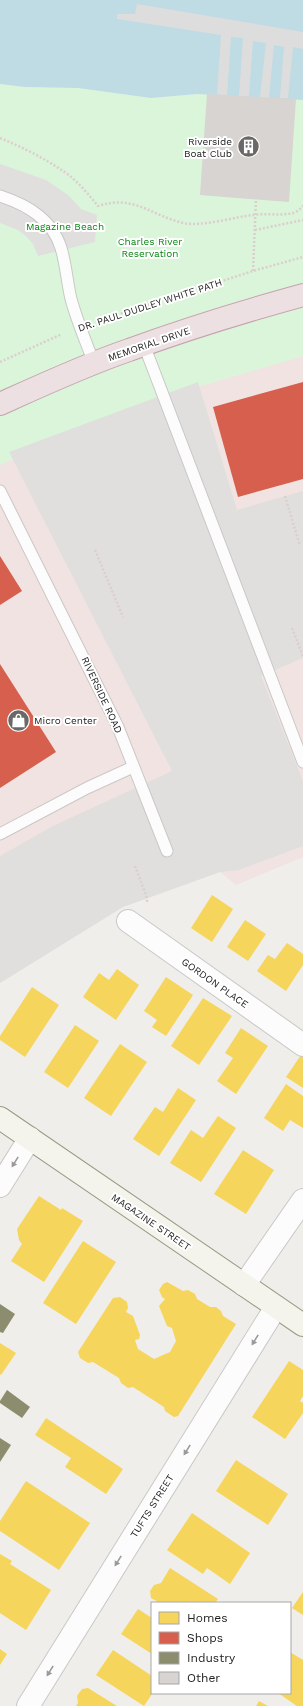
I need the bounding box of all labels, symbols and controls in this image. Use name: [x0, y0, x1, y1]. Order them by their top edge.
building icon: Riverside Boat Club: [235, 134, 261, 160]
place label: Riverside Boat Club: [184, 136, 232, 159]
park label: Magazine Beach: [26, 221, 104, 232]
park label: Charles River Reservation: [118, 236, 182, 259]
street label: DR. PAUL DUDLEY WHITE PATH: [77, 276, 223, 334]
street label: MEMORIAL DRIVE: [107, 325, 191, 363]
street label: RIVERSIDE ROAD: [79, 655, 125, 735]
shop icon: Micro Center: [5, 707, 31, 733]
place label: Micro Center: [34, 715, 97, 726]
street label: GORDON PLACE: [180, 956, 250, 1010]
one-way arrow: [11, 1156, 18, 1168]
street label: MAGAZINE STREET: [109, 1192, 193, 1252]
one-way arrow: [251, 1335, 259, 1345]
one-way arrow: [183, 1444, 190, 1456]
street label: TUFTS STREET: [128, 1472, 176, 1540]
one-way arrow: [114, 1556, 122, 1566]
legend: [151, 1602, 291, 1694]
text: Homes: [187, 1611, 228, 1625]
text: Shops: [187, 1631, 223, 1645]
text: Industry: [187, 1651, 236, 1665]
one-way arrow: [46, 1665, 53, 1677]
text: Other: [187, 1671, 220, 1685]

